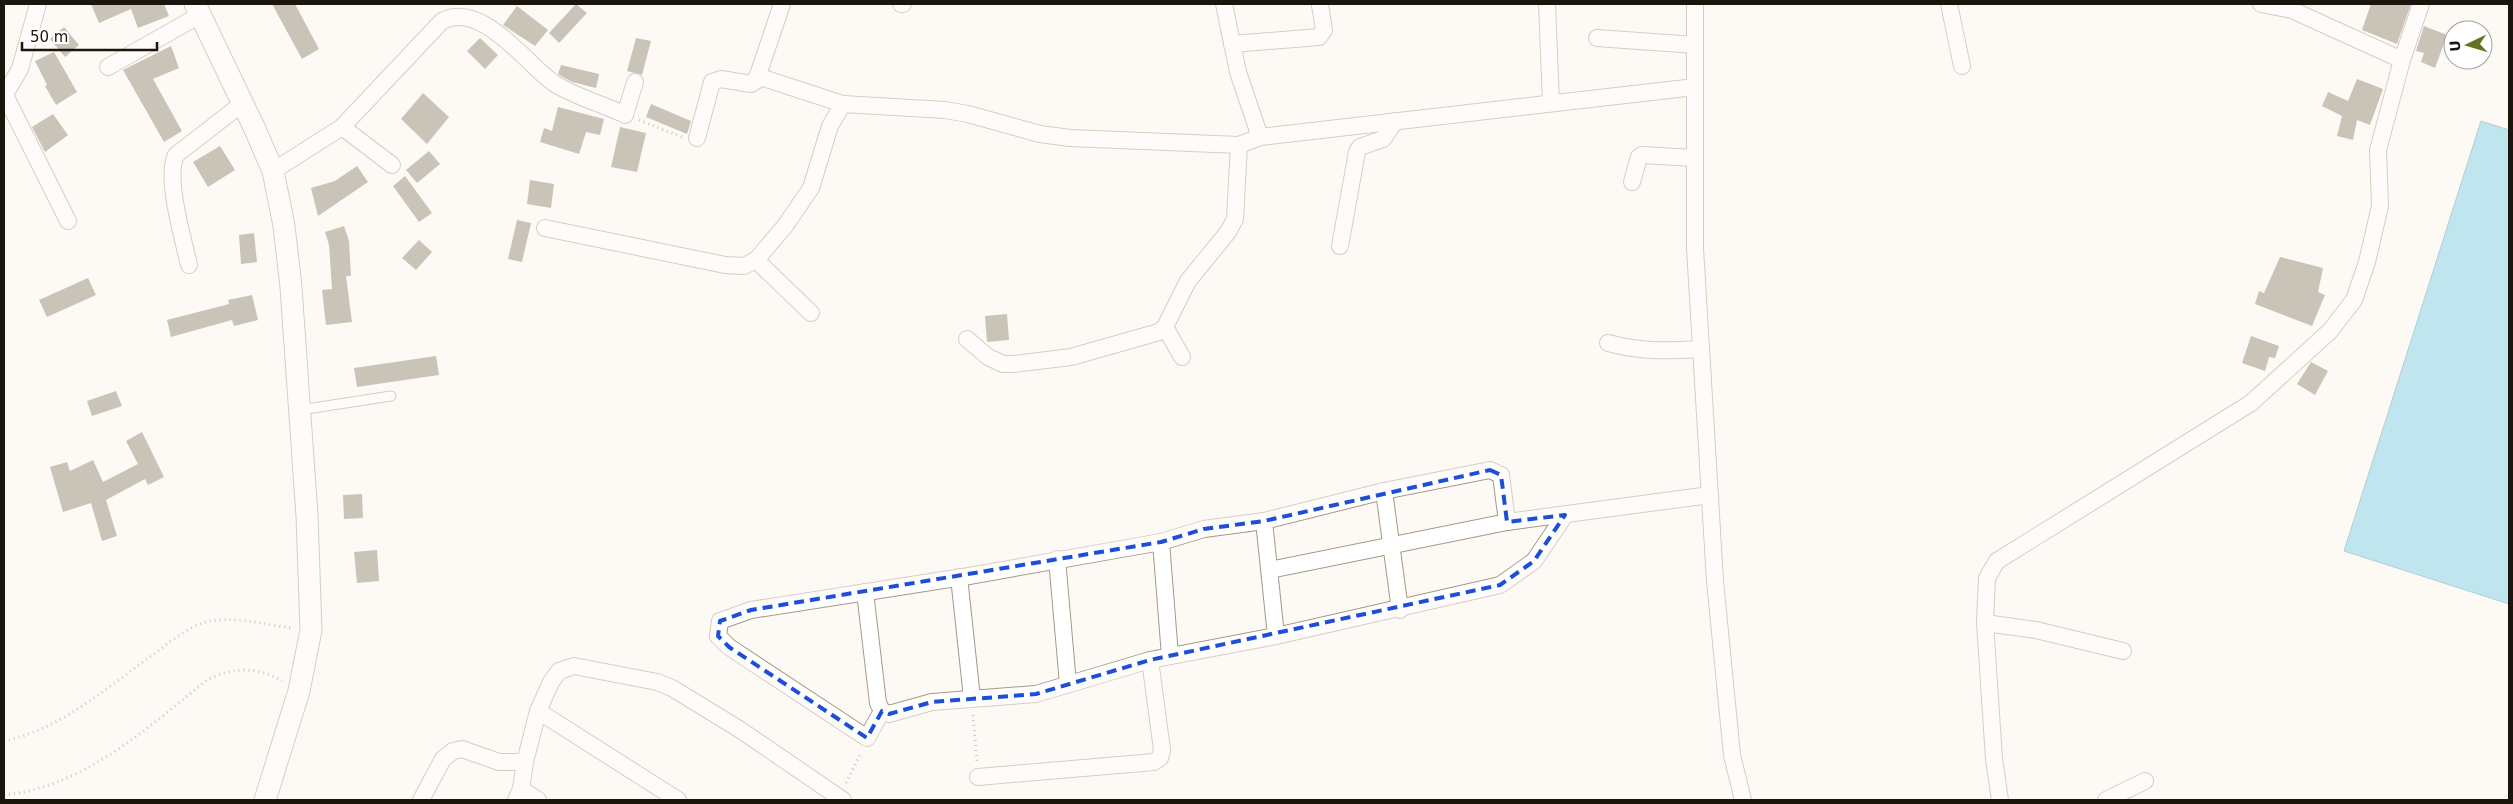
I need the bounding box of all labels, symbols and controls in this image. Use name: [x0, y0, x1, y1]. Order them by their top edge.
scale bar: [22, 20, 158, 52]
north arrow: [2443, 20, 2493, 70]
text: 50 m: [30, 28, 68, 46]
text: U: [2447, 40, 2464, 52]

